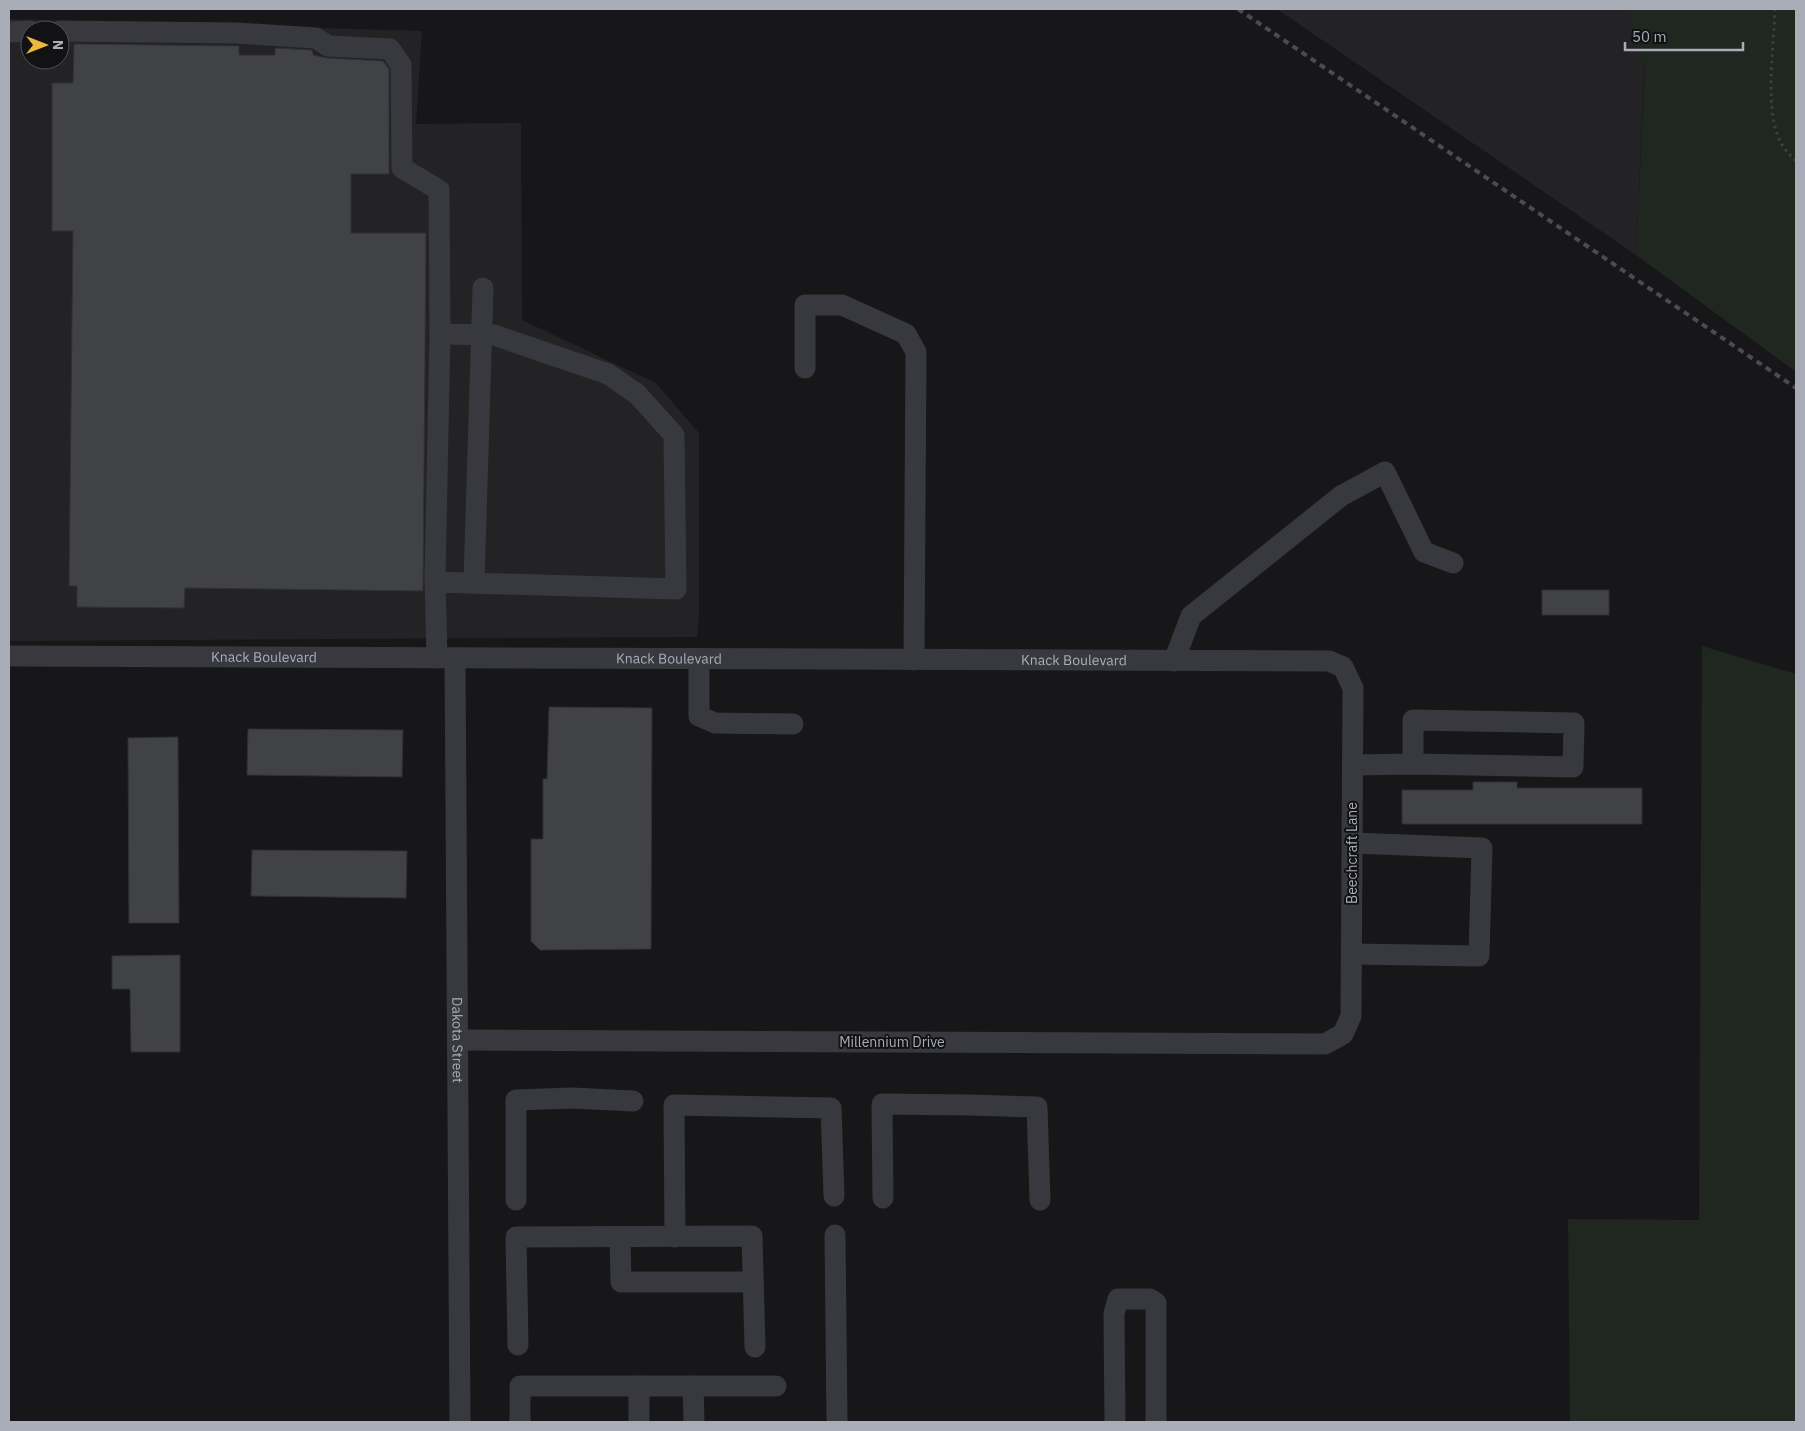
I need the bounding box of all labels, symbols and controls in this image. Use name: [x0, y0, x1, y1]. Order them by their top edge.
north arrow: [20, 20, 70, 70]
scale bar: [1625, 20, 1742, 52]
text: 50 m: [1632, 27, 1667, 46]
text: N: [49, 40, 67, 50]
street label: Knack Boulevard: [211, 648, 317, 666]
street label: Knack Boulevard: [616, 649, 722, 668]
street label: Knack Boulevard: [1021, 651, 1127, 669]
street label: Beechcraft Lane: [1343, 802, 1361, 904]
street label: Dakota Street: [448, 997, 467, 1083]
street label: Millennium Drive: [839, 1033, 945, 1051]

